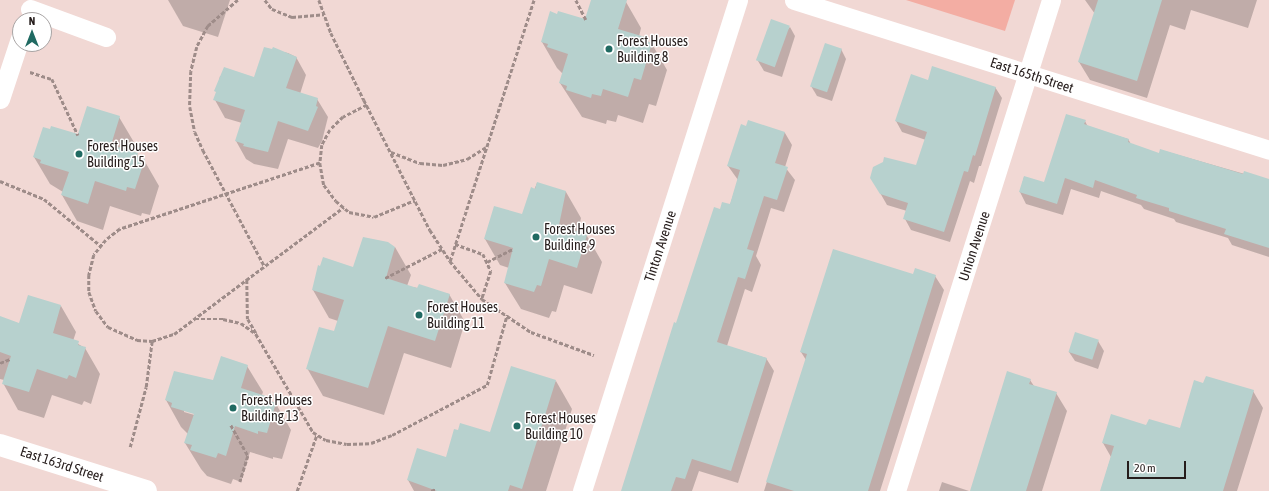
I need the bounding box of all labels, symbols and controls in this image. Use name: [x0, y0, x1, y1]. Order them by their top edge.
north arrow: [12, 12, 52, 52]
text: N: [29, 15, 35, 27]
place label: Forest Houses Building 8: [617, 33, 688, 66]
marker: Forest Houses Building 8: [604, 44, 614, 54]
street label: East 165th Street: [988, 54, 1076, 96]
place label: Forest Houses Building 15: [87, 138, 158, 170]
marker: Forest Houses Building 15: [74, 149, 84, 159]
street label: Tinton Avenue: [641, 208, 679, 284]
street label: Union Avenue: [955, 209, 993, 283]
place label: Forest Houses Building 9: [544, 221, 615, 254]
marker: Forest Houses Building 9: [531, 232, 541, 242]
place label: Forest Houses Building 11: [427, 299, 498, 332]
marker: Forest Houses Building 11: [414, 310, 424, 320]
place label: Forest Houses Building 13: [241, 392, 312, 424]
marker: Forest Houses Building 13: [228, 403, 238, 413]
place label: Forest Houses Building 10: [525, 410, 596, 442]
marker: Forest Houses Building 10: [512, 421, 522, 431]
street label: East 163rd Street: [18, 443, 106, 485]
scale bar: [1129, 453, 1188, 479]
text: 20 m: [1134, 461, 1156, 475]

